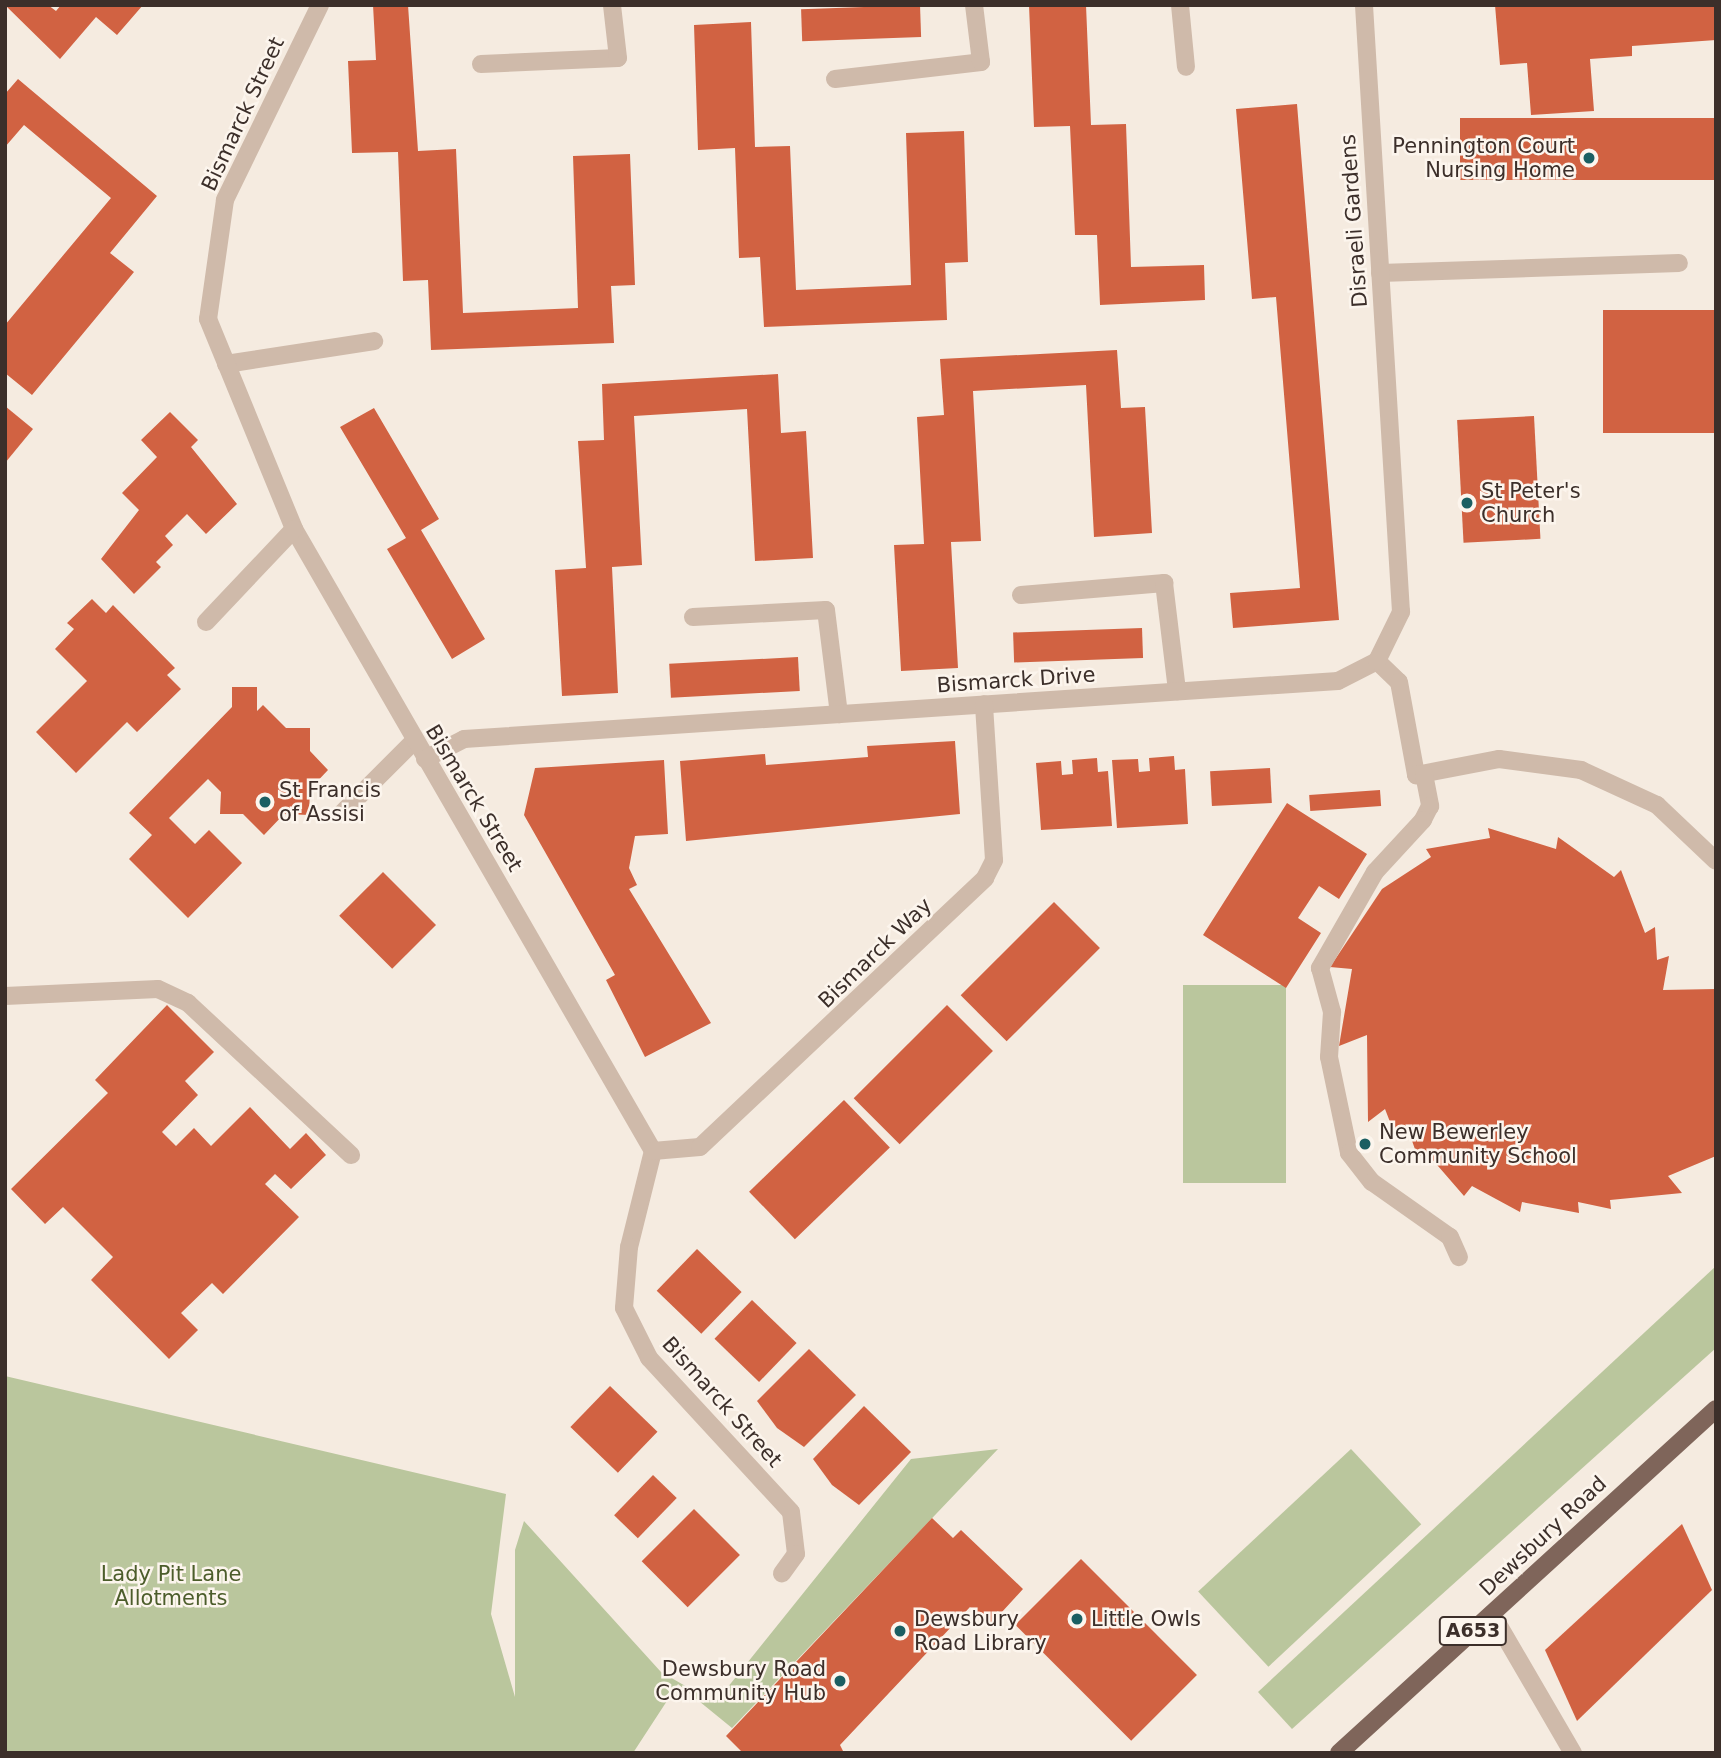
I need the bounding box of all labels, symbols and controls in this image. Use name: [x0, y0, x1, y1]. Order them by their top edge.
street label: Bismarck Street: [196, 33, 290, 195]
place label: Pennington Court Nursing Home: [1392, 133, 1575, 183]
street label: Disraeli Gardens: [1335, 134, 1373, 308]
marker: Pennington Court Nursing Home: [1581, 150, 1597, 166]
place label: St Peter's Church: [1481, 478, 1581, 528]
marker: St Peter's Church: [1459, 495, 1475, 511]
street label: Bismarck Drive: [936, 662, 1096, 698]
street label: Bismarck Street: [420, 720, 528, 876]
place label: St Francis of Assisi: [279, 777, 381, 827]
marker: St Francis of Assisi: [257, 794, 273, 810]
street label: Bismarck Way: [813, 893, 937, 1013]
place label: New Bewerley Community School: [1379, 1119, 1577, 1169]
marker: New Bewerley Community School: [1357, 1136, 1373, 1152]
street label: Bismarck Street: [657, 1332, 787, 1472]
street label: Dewsbury Road: [1474, 1471, 1612, 1601]
park label: Lady Pit Lane Allotments: [101, 1561, 241, 1611]
place label: Dewsbury Road Library: [914, 1606, 1047, 1656]
place label: Little Owls: [1091, 1606, 1201, 1632]
marker: Little Owls: [1069, 1611, 1085, 1627]
road number: A653: [1438, 1616, 1508, 1646]
marker: Dewsbury Road Library: [892, 1623, 908, 1639]
place label: Dewsbury Road Community Hub: [655, 1656, 826, 1706]
marker: Dewsbury Road Community Hub: [832, 1673, 848, 1689]

